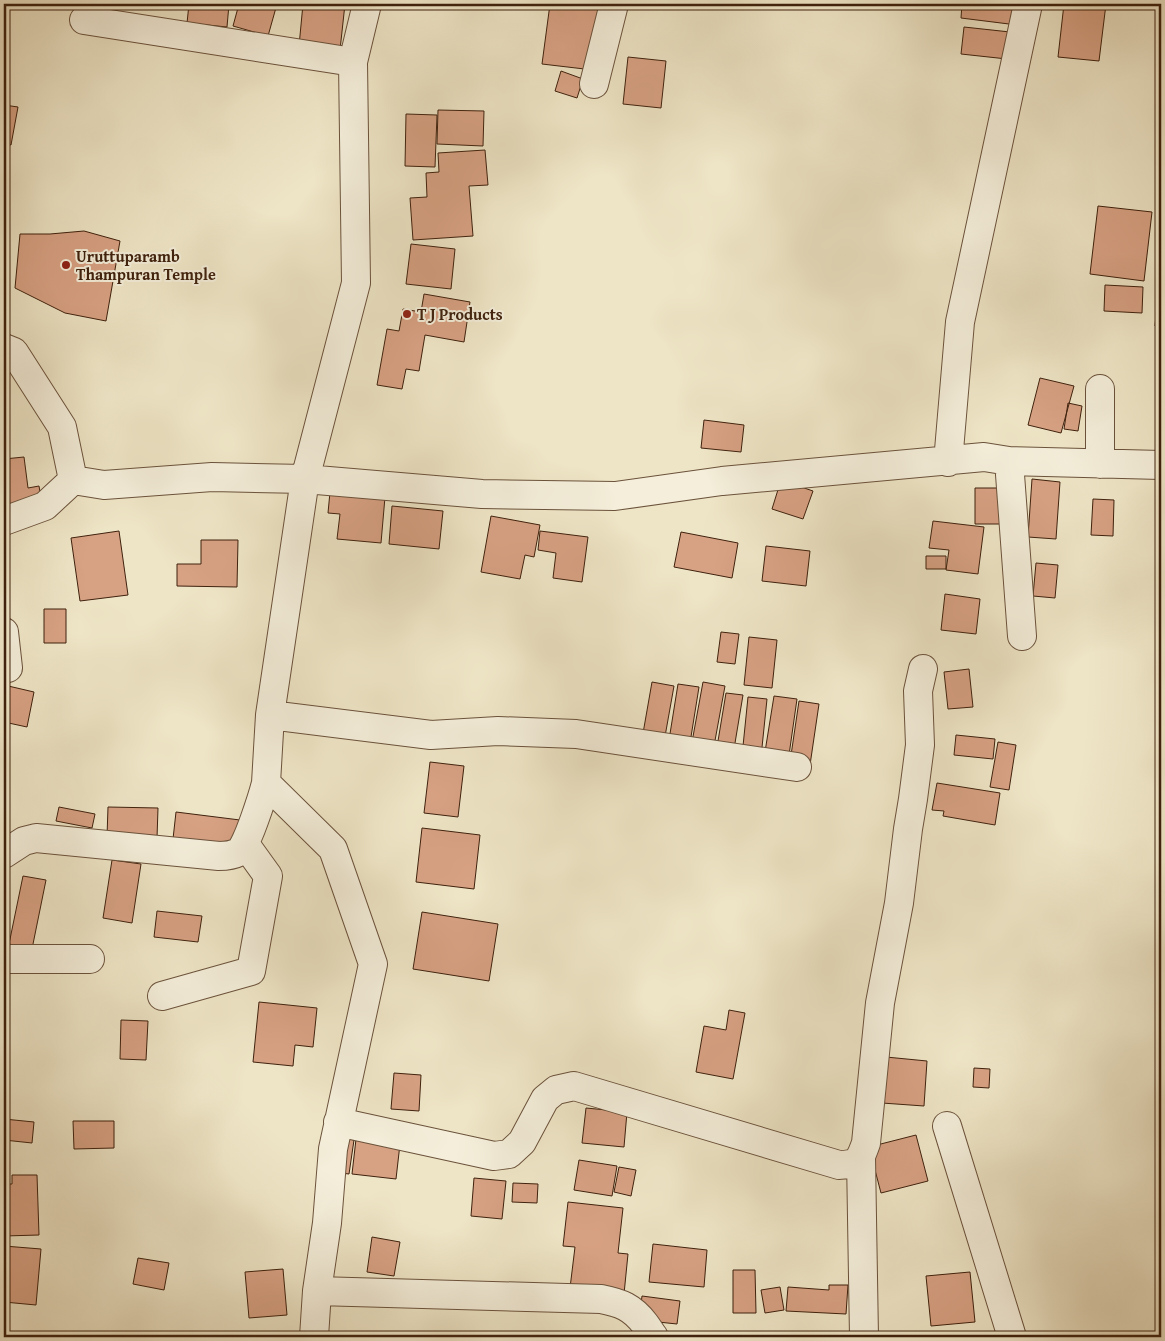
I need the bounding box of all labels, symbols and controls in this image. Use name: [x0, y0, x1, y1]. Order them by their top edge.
place label: Uruttuparamb Thampuran Temple: [76, 244, 216, 286]
marker: Uruttuparamb Thampuran Temple: [60, 259, 72, 271]
place label: T J Products: [417, 302, 503, 326]
marker: T J Products: [401, 308, 413, 320]

